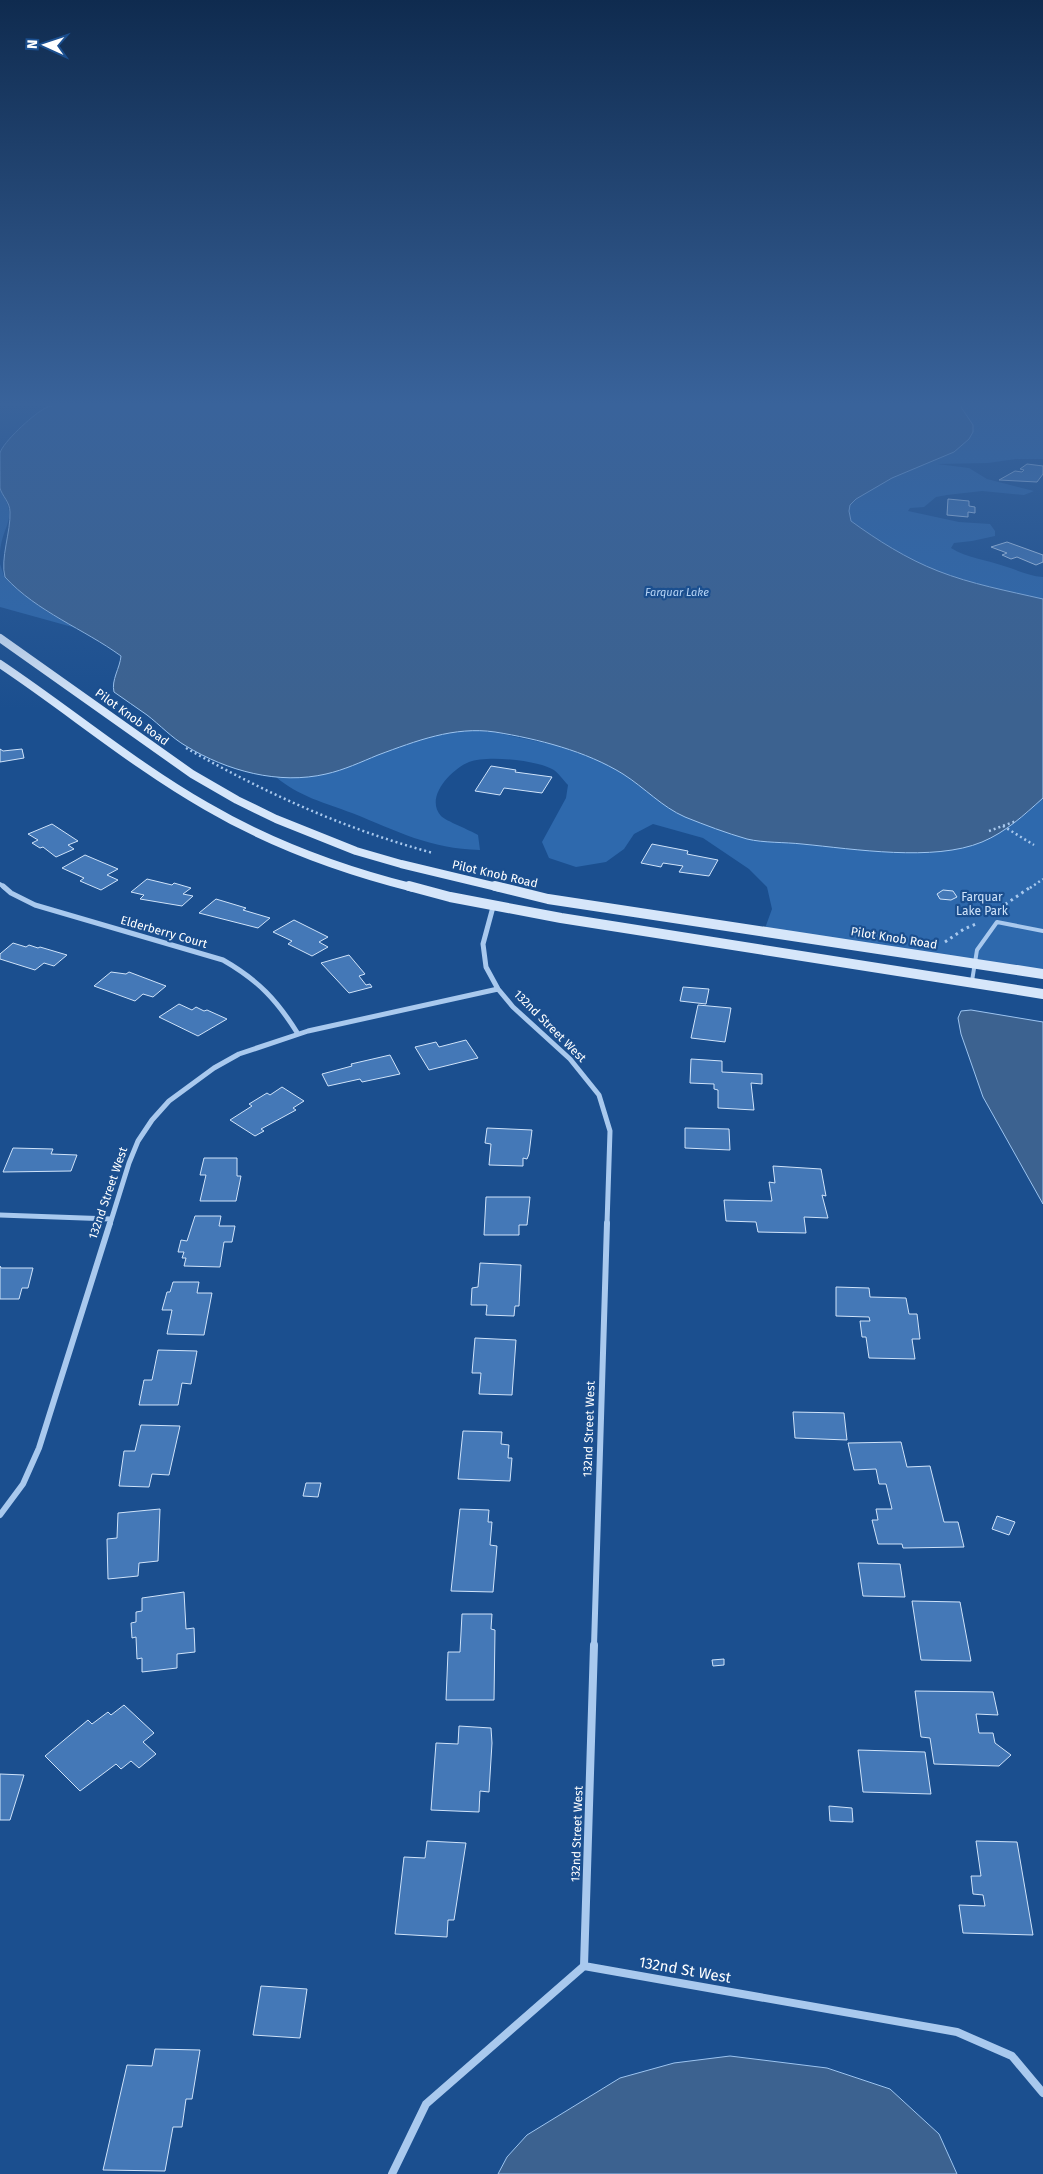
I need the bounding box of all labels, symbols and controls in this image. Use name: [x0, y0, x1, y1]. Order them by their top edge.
north arrow: [20, 20, 70, 70]
text: N: [24, 39, 41, 49]
water label: Farquar Lake: [645, 586, 709, 599]
street label: Pilot Knob Road: [93, 686, 171, 748]
street label: Pilot Knob Road: [451, 857, 539, 891]
park label: Farquar Lake Park: [956, 890, 1009, 918]
street label: Elderberry Court: [119, 913, 210, 951]
street label: Pilot Knob Road: [850, 924, 938, 952]
street label: 132nd Street West: [511, 987, 590, 1066]
street label: 132nd Street West: [86, 1145, 131, 1241]
street label: 132nd Street West: [580, 1380, 598, 1477]
street label: 132nd Street West: [568, 1785, 586, 1882]
street label: 132nd St West: [637, 1953, 733, 1987]

